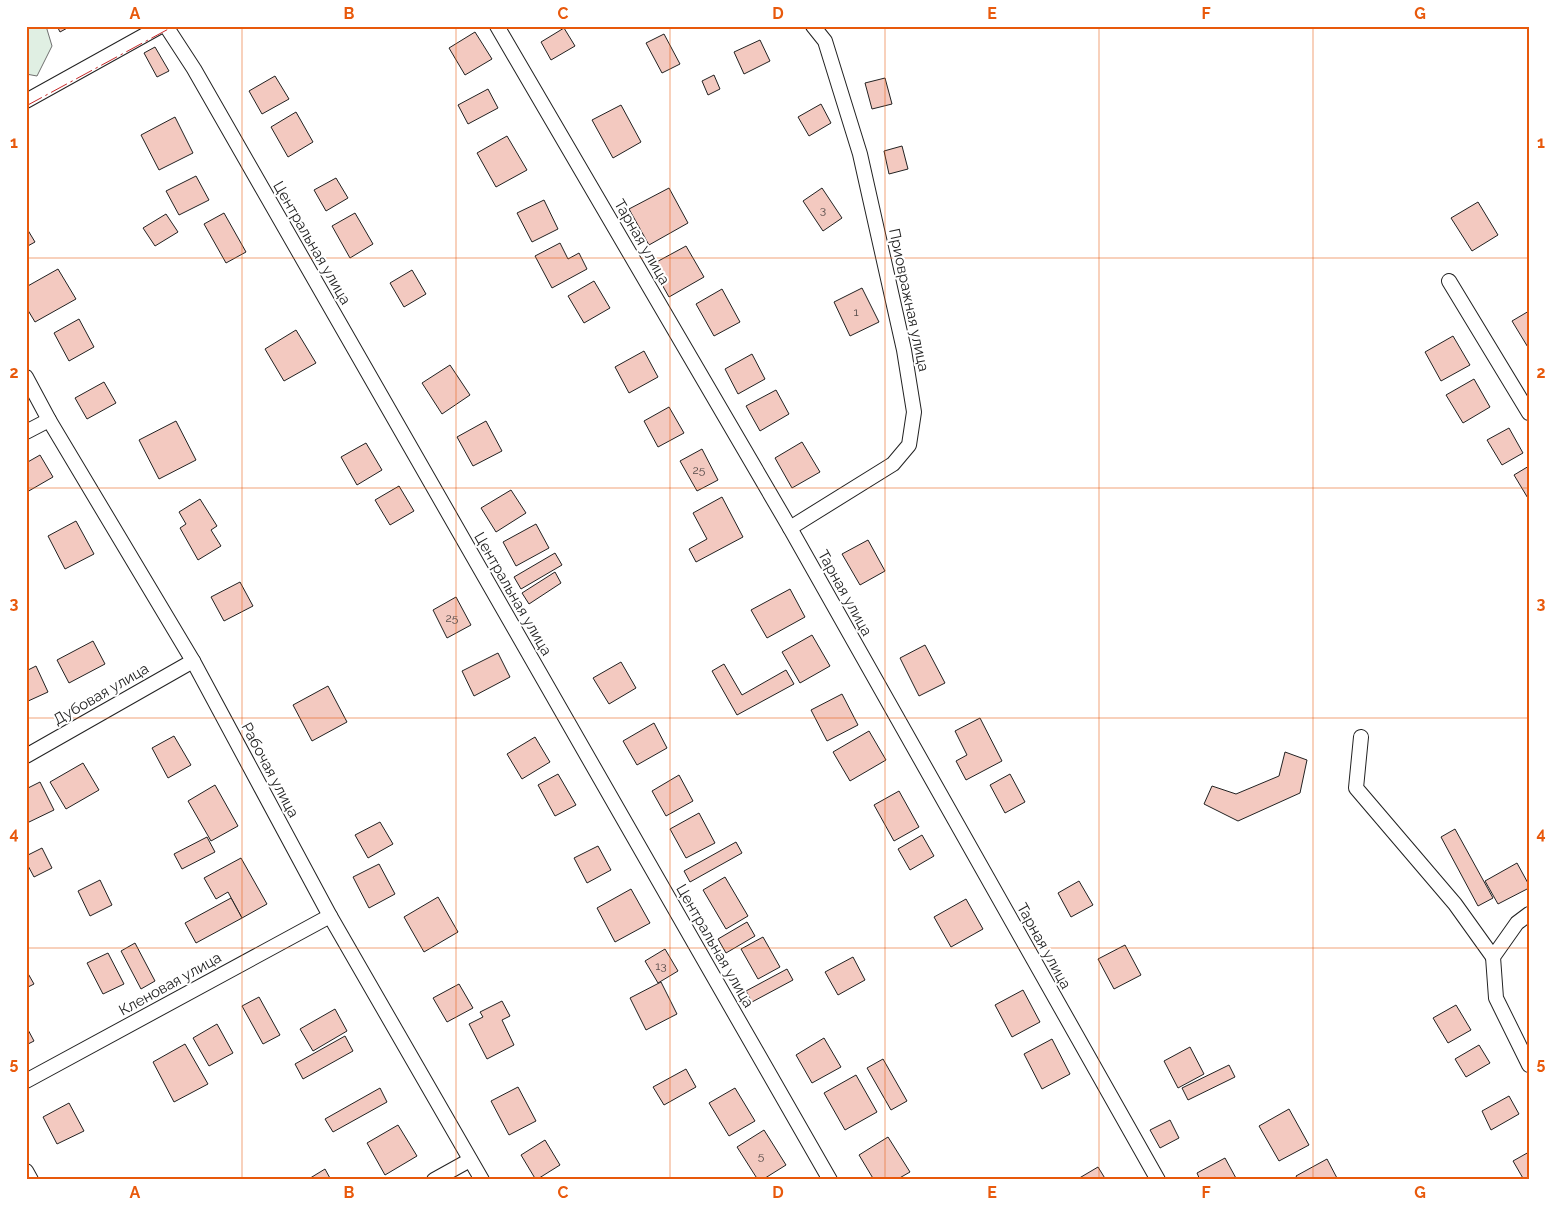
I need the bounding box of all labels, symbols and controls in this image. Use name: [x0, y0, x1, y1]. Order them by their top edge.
text: A: [130, 4, 141, 23]
text: B: [344, 4, 355, 23]
text: C: [558, 4, 569, 23]
text: D: [772, 4, 784, 23]
text: E: [987, 4, 997, 23]
text: F: [1201, 4, 1211, 23]
text: G: [1414, 4, 1426, 23]
text: 1: [10, 133, 18, 152]
text: 1: [1537, 133, 1545, 152]
street label: Центральная улица: [269, 178, 355, 308]
street label: Тарная улица: [610, 196, 674, 288]
house number: 3: [820, 203, 826, 217]
street label: Приовражная улица: [885, 227, 933, 373]
house number: 1: [853, 305, 859, 319]
text: 2: [9, 363, 19, 382]
text: 2: [1536, 363, 1546, 382]
house number: 25: [693, 463, 706, 477]
street label: Центральная улица: [470, 529, 556, 659]
street label: Тарная улица: [814, 547, 876, 639]
text: 3: [10, 594, 19, 613]
text: 3: [1537, 594, 1546, 613]
house number: 25: [446, 611, 459, 625]
street label: Дубовая улица: [50, 659, 152, 729]
street label: Рабочая улица: [237, 719, 303, 821]
text: 4: [9, 824, 19, 843]
text: 4: [1536, 824, 1546, 843]
street label: Центральная улица: [672, 881, 758, 1011]
street label: Тарная улица: [1013, 900, 1075, 992]
street label: Кленовая улица: [116, 948, 224, 1020]
house number: 13: [655, 959, 667, 973]
text: 5: [10, 1054, 19, 1073]
text: 5: [1537, 1054, 1546, 1073]
house number: 5: [758, 1149, 765, 1163]
text: A: [130, 1183, 141, 1202]
text: B: [344, 1183, 355, 1202]
text: C: [558, 1183, 569, 1202]
text: D: [772, 1183, 784, 1202]
text: E: [987, 1183, 997, 1202]
text: F: [1201, 1183, 1211, 1202]
text: G: [1414, 1183, 1426, 1202]

